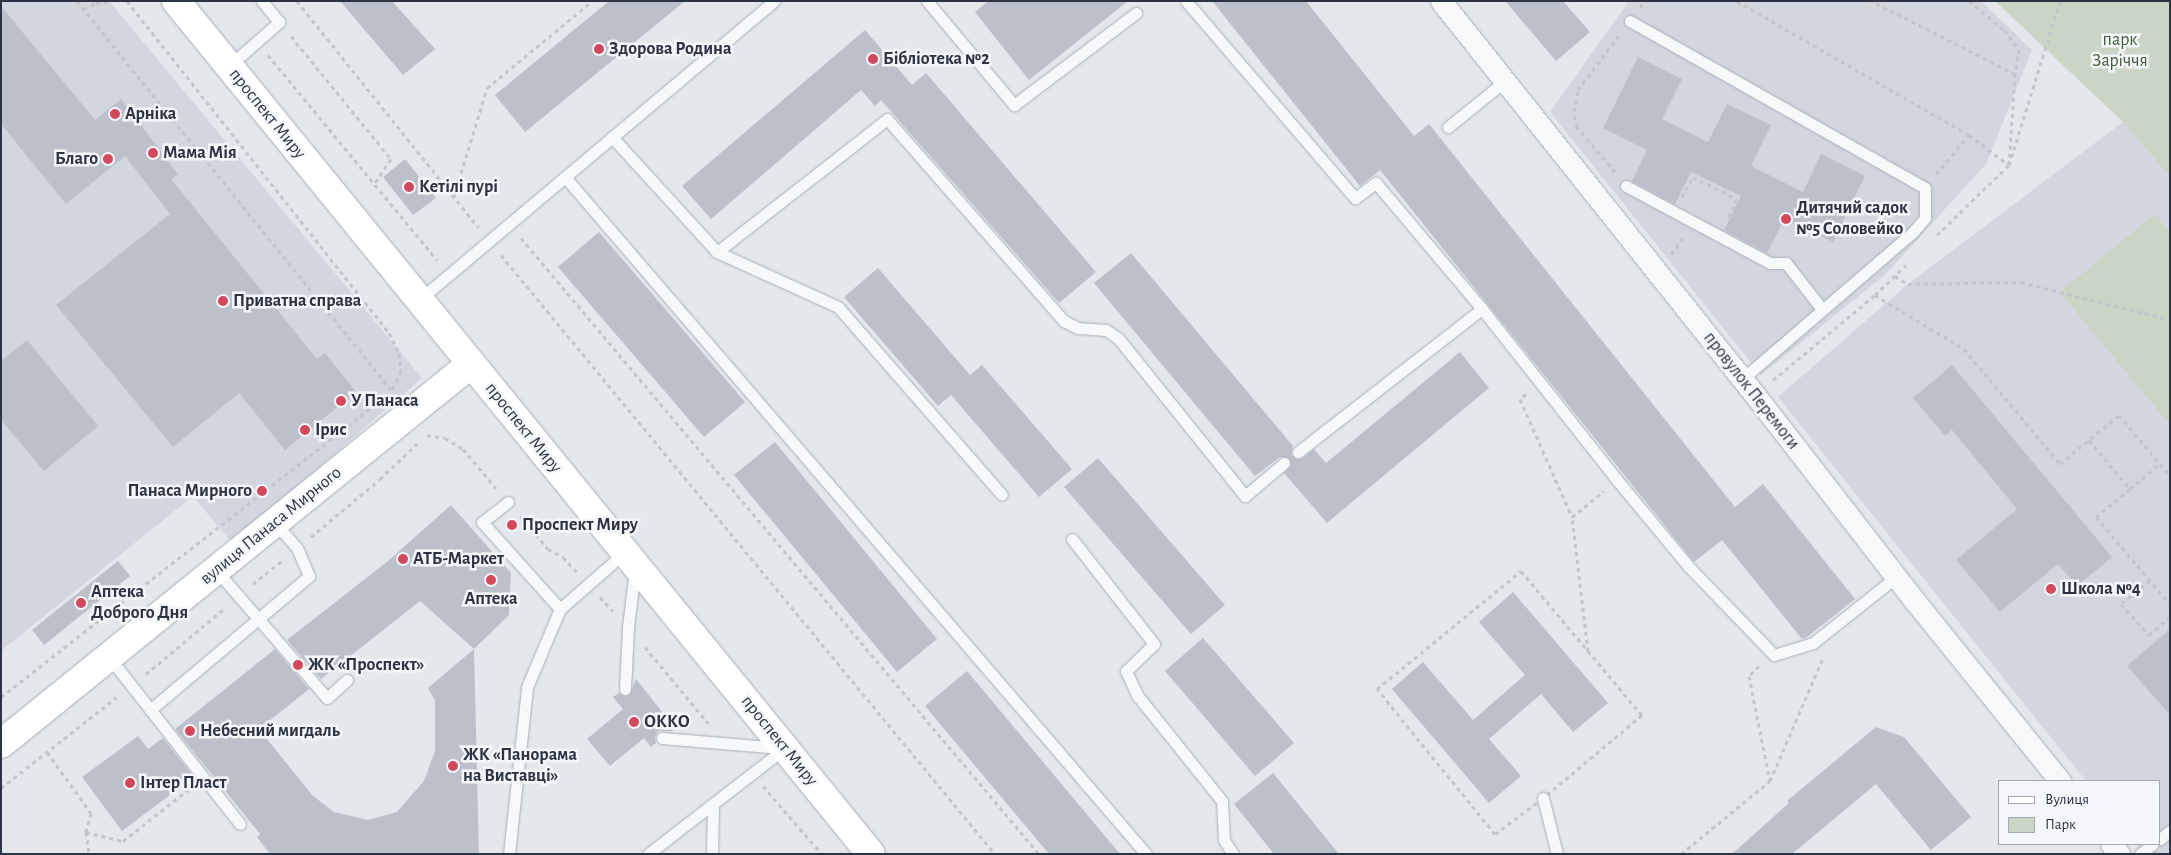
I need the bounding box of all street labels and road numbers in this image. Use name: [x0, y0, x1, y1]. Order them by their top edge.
street label: проспект Миру: [224, 64, 310, 164]
street label: провулок Перемоги: [1698, 328, 1804, 454]
street label: проспект Миру: [480, 378, 566, 478]
street label: вулиця Панаса Мирного: [196, 462, 346, 590]
street label: проспект Миру: [736, 691, 822, 791]

